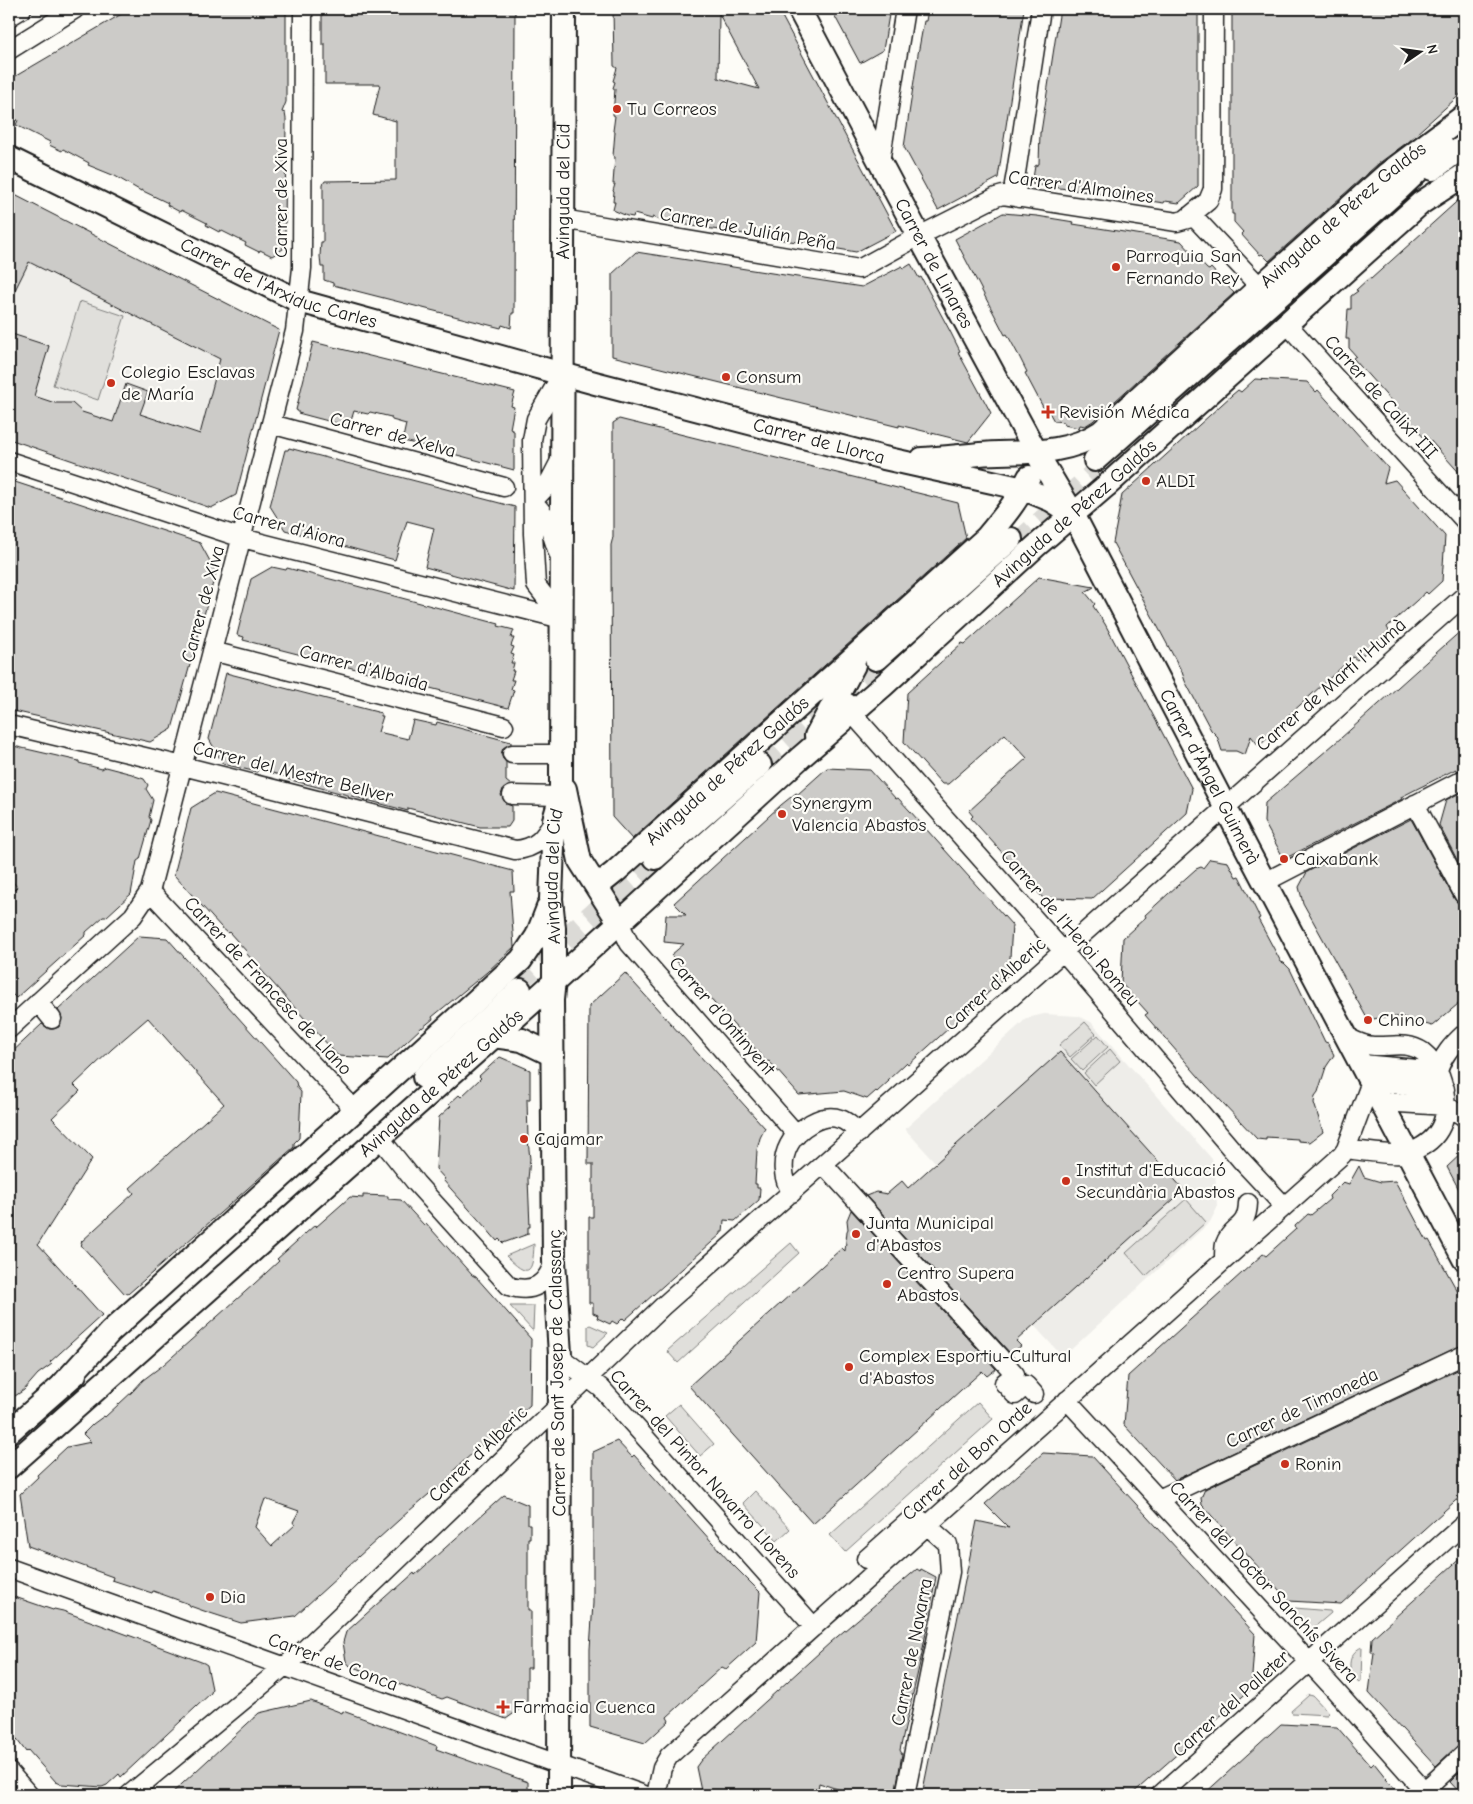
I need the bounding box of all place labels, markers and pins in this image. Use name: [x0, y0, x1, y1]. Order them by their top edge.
place label: Tu Correos: [627, 98, 717, 120]
marker: Tu Correos: [611, 103, 623, 115]
place label: Parroquia San Fernando Rey: [1126, 245, 1241, 289]
marker: Parroquia San Fernando Rey: [1110, 261, 1122, 273]
place label: Colegio Esclavas de María: [121, 361, 255, 405]
place label: Consum: [736, 366, 802, 388]
marker: Consum: [720, 371, 732, 383]
marker: Colegio Esclavas de María: [105, 377, 117, 389]
place label: Revisión Médica: [1059, 401, 1190, 423]
marker: Revisión Médica: [1041, 405, 1055, 419]
place label: ALDI: [1156, 470, 1195, 492]
marker: ALDI: [1140, 475, 1152, 487]
place label: Synergym Valencia Abastos: [792, 792, 926, 836]
marker: Synergym Valencia Abastos: [776, 808, 788, 820]
place label: Caixabank: [1294, 848, 1379, 870]
marker: Caixabank: [1278, 853, 1290, 865]
place label: Chino: [1378, 1009, 1425, 1031]
marker: Chino: [1362, 1014, 1374, 1026]
place label: Cajamar: [534, 1128, 603, 1150]
marker: Cajamar: [518, 1133, 530, 1145]
place label: Institut d'Educació Secundària Abastos: [1076, 1159, 1235, 1203]
marker: Institut d'Educació Secundària Abastos: [1060, 1175, 1072, 1187]
place label: Junta Municipal d'Abastos: [866, 1212, 994, 1256]
marker: Junta Municipal d'Abastos: [850, 1228, 862, 1240]
place label: Centro Supera Abastos: [897, 1262, 1015, 1306]
marker: Centro Supera Abastos: [881, 1278, 893, 1290]
place label: Complex Esportiu-Cultural d'Abastos: [859, 1345, 1072, 1389]
marker: Complex Esportiu-Cultural d'Abastos: [843, 1361, 855, 1373]
place label: Ronin: [1295, 1453, 1341, 1475]
marker: Ronin: [1279, 1458, 1291, 1470]
place label: Dia: [220, 1586, 246, 1608]
marker: Dia: [204, 1591, 216, 1603]
place label: Farmacia Cuenca: [513, 1696, 656, 1718]
marker: Farmacia Cuenca: [497, 1701, 509, 1713]

